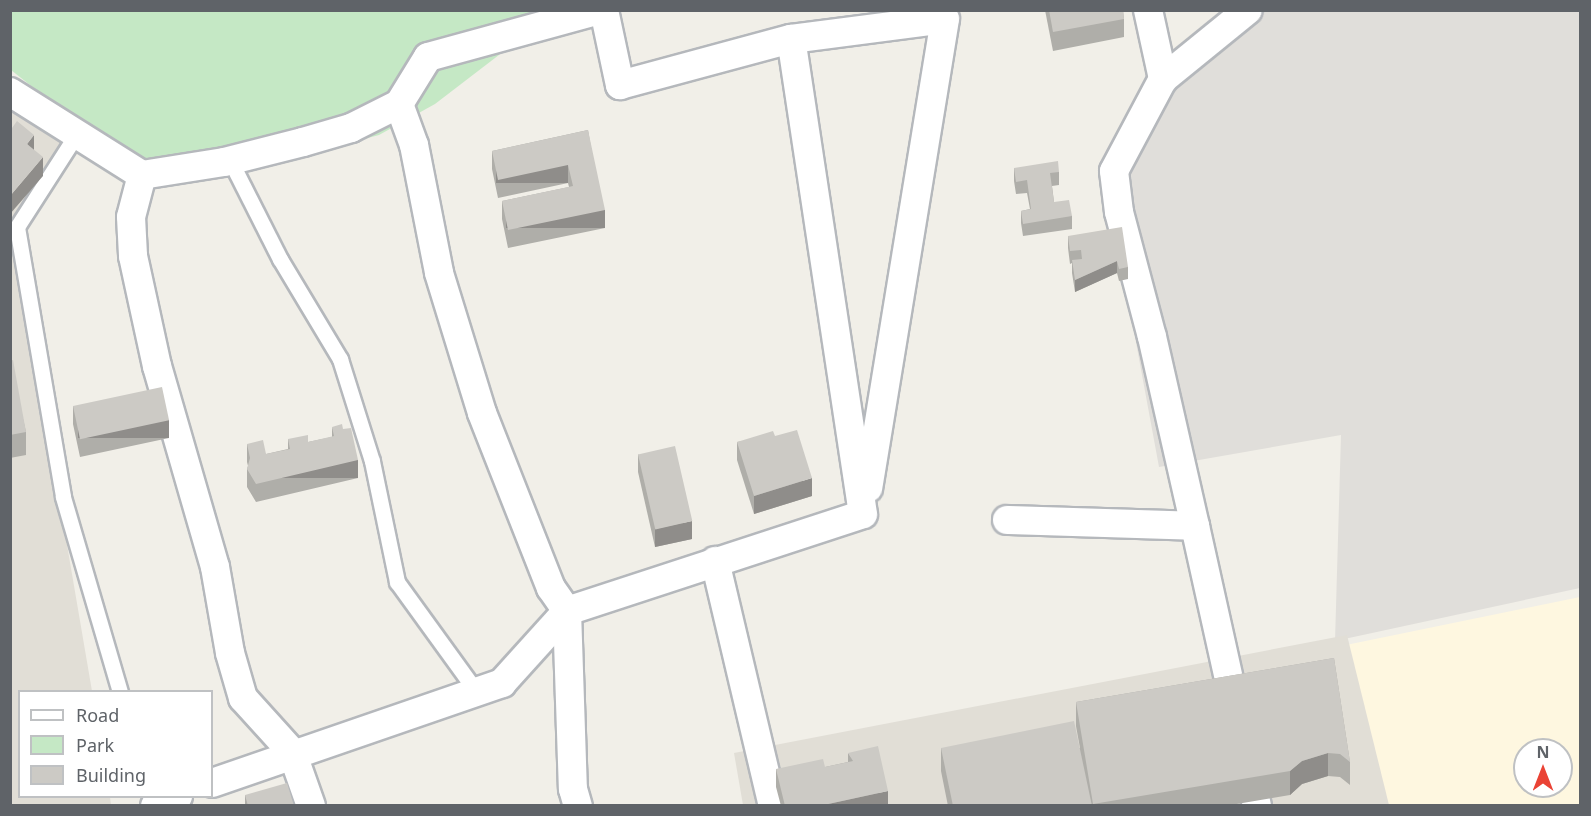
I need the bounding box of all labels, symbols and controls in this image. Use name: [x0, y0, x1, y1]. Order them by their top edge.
legend: [18, 690, 213, 798]
text: Road: [76, 703, 119, 727]
text: Park: [76, 733, 114, 757]
north arrow: [1513, 738, 1573, 798]
text: N: [1536, 741, 1550, 763]
text: Building: [76, 763, 146, 787]

